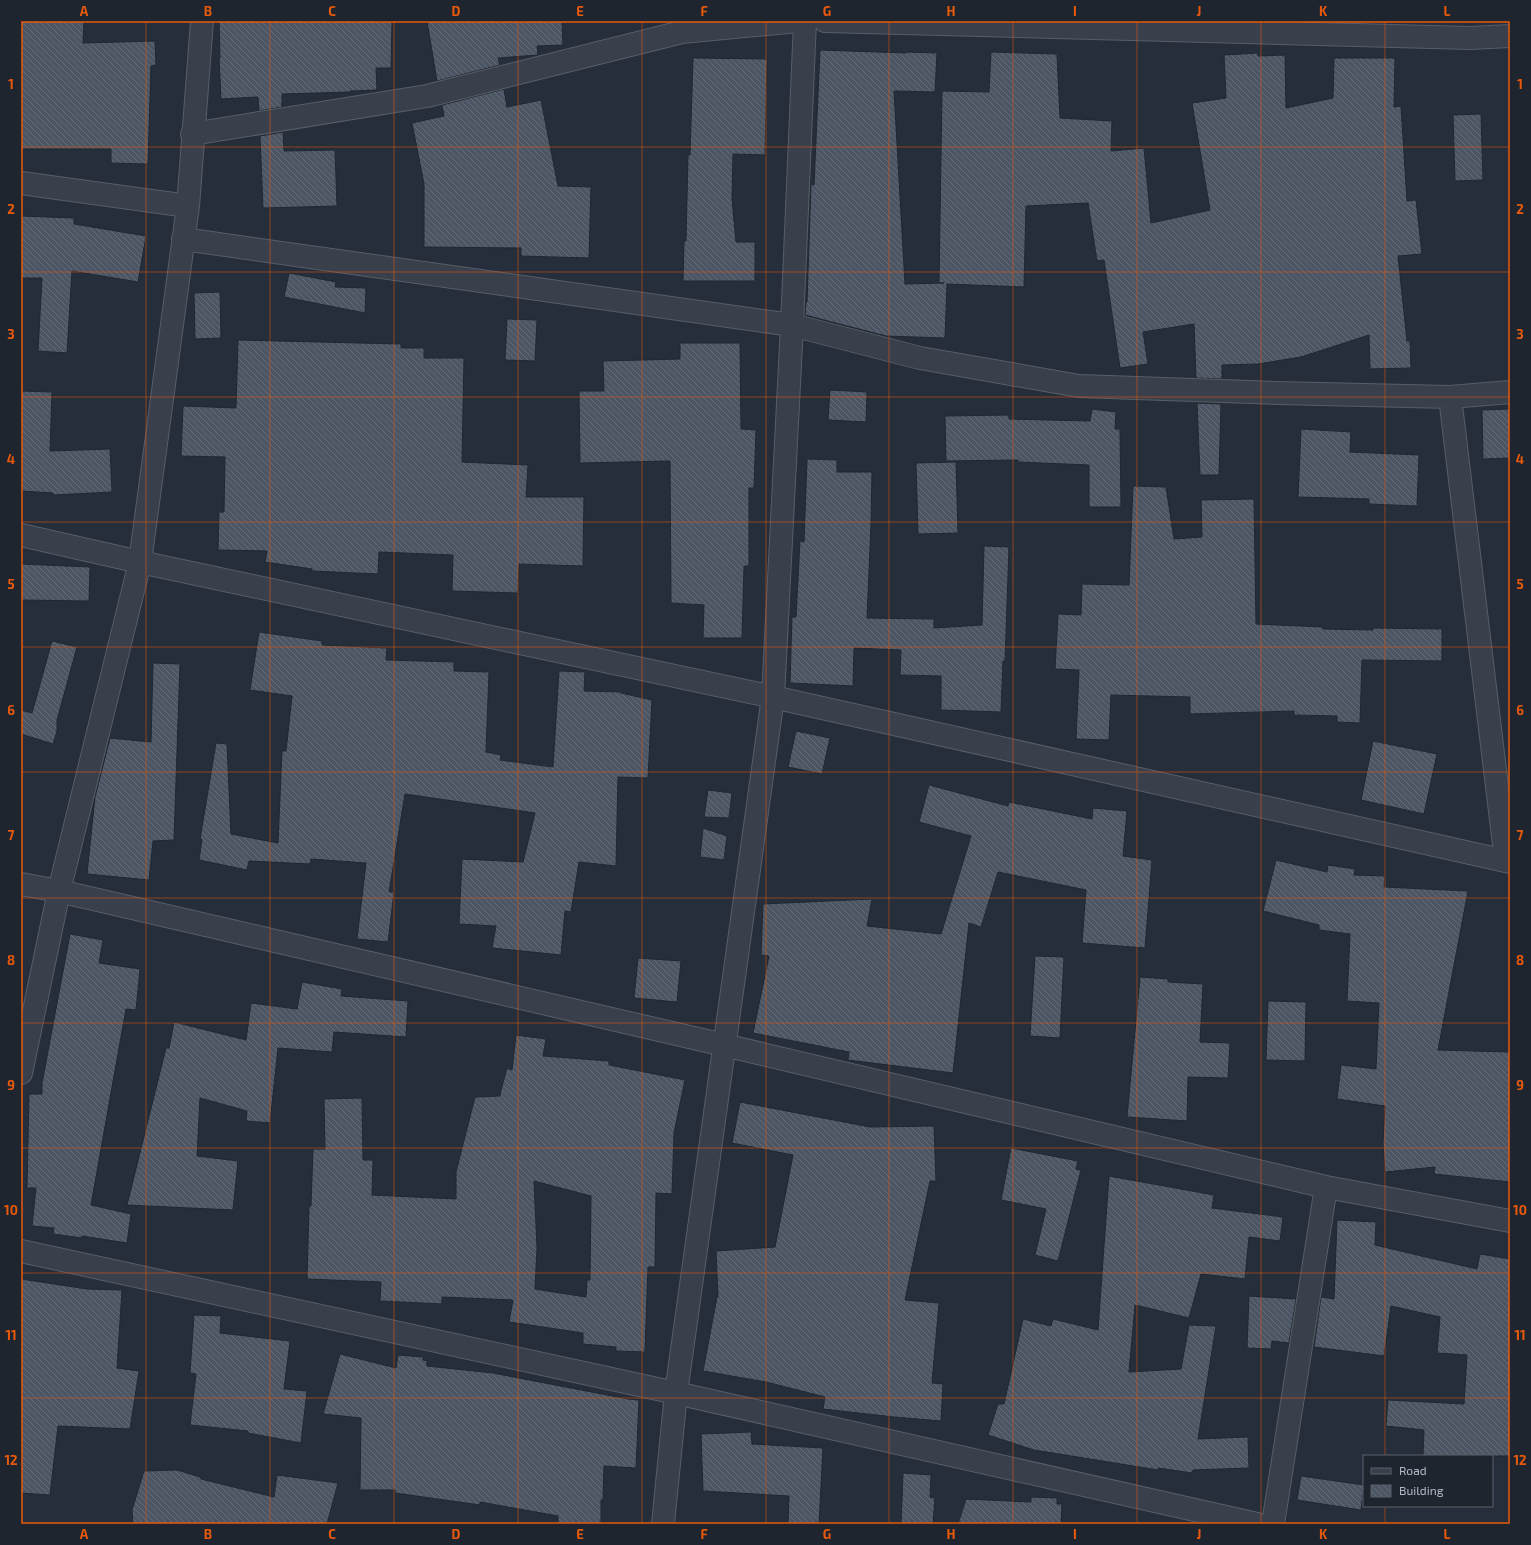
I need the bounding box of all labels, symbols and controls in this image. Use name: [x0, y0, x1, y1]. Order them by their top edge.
text: A: [80, 3, 89, 19]
text: B: [204, 3, 212, 19]
text: C: [328, 3, 336, 19]
text: D: [452, 3, 461, 19]
text: E: [576, 3, 584, 19]
text: F: [700, 3, 708, 19]
text: G: [823, 3, 831, 19]
text: H: [947, 3, 956, 19]
text: I: [1073, 3, 1077, 19]
text: J: [1197, 3, 1201, 19]
text: K: [1319, 3, 1328, 19]
text: L: [1444, 3, 1451, 19]
text: 1: [8, 76, 14, 92]
text: 1: [1517, 76, 1523, 92]
text: 2: [7, 201, 15, 217]
text: 2: [1516, 201, 1524, 217]
text: 3: [7, 326, 15, 342]
text: 3: [1516, 326, 1524, 342]
text: 4: [7, 451, 15, 467]
text: 4: [1516, 451, 1524, 467]
text: 5: [7, 576, 15, 592]
text: 5: [1516, 576, 1524, 592]
text: 6: [7, 702, 15, 718]
text: 6: [1516, 702, 1524, 718]
text: 7: [8, 827, 15, 843]
text: 7: [1517, 827, 1524, 843]
text: 8: [7, 952, 15, 968]
text: 8: [1516, 952, 1524, 968]
text: 9: [7, 1077, 15, 1093]
text: 9: [1516, 1077, 1524, 1093]
text: 10: [4, 1202, 18, 1218]
text: 10: [1513, 1202, 1527, 1218]
text: 11: [5, 1327, 17, 1343]
text: 11: [1514, 1327, 1526, 1343]
text: 12: [4, 1452, 18, 1468]
text: 12: [1513, 1452, 1527, 1468]
legend: [1363, 1455, 1493, 1507]
text: Road: [1399, 1463, 1427, 1477]
text: Building: [1399, 1483, 1444, 1497]
text: A: [80, 1526, 89, 1542]
text: B: [204, 1526, 212, 1542]
text: C: [328, 1526, 336, 1542]
text: D: [452, 1526, 461, 1542]
text: E: [576, 1526, 584, 1542]
text: F: [700, 1526, 708, 1542]
text: G: [823, 1526, 831, 1542]
text: H: [947, 1526, 956, 1542]
text: I: [1073, 1526, 1077, 1542]
text: J: [1197, 1526, 1201, 1542]
text: K: [1319, 1526, 1328, 1542]
text: L: [1444, 1526, 1451, 1542]

